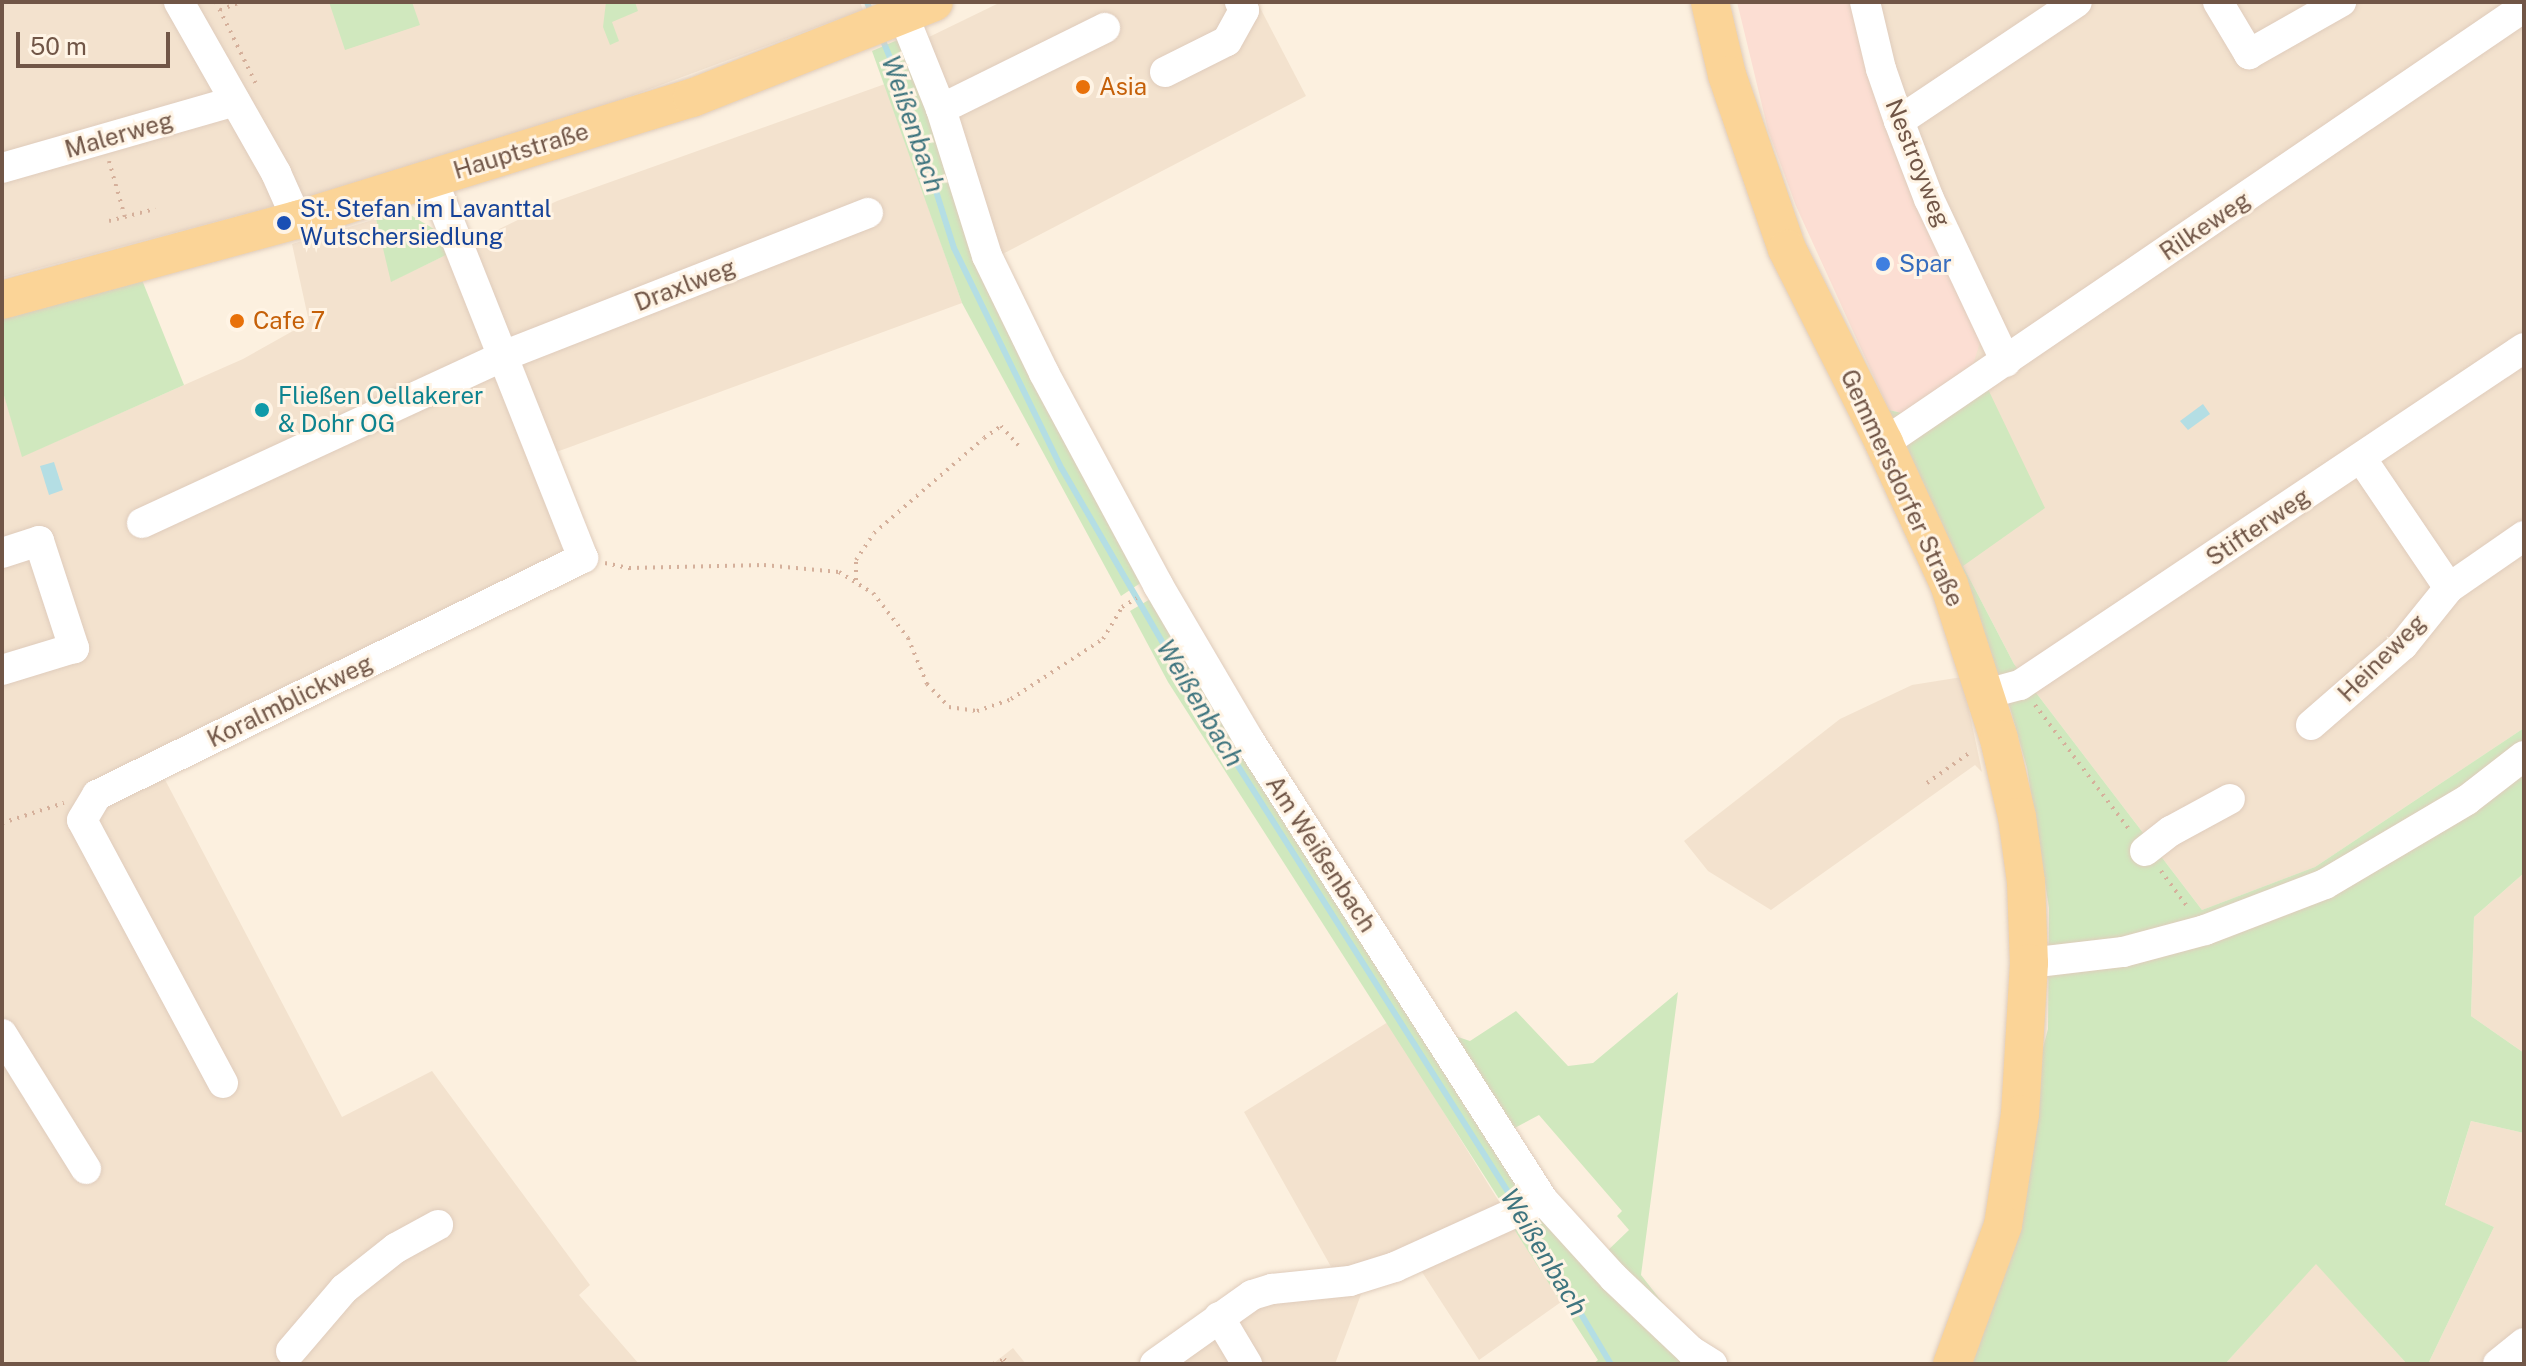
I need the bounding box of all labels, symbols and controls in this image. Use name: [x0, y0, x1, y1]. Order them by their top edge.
scale bar: [20, 16, 174, 66]
text: 50 m: [30, 32, 87, 60]
water label: Weißenbach: [875, 51, 951, 197]
place label: Asia: [1099, 73, 1147, 101]
marker: Asia: [1074, 78, 1092, 96]
street label: Nestroyweg: [1879, 95, 1957, 231]
street label: Malerweg: [62, 106, 176, 164]
street label: Hauptstraße: [450, 117, 592, 185]
street label: Rilkeweg: [2154, 185, 2256, 267]
place label: St. Stefan im Lavanttal Wutschersiedlung: [300, 195, 552, 251]
marker: St. Stefan im Lavanttal Wutschersiedlung: [275, 214, 293, 232]
place label: Spar: [1899, 250, 1952, 278]
street label: Draxlweg: [630, 253, 740, 317]
marker: Spar: [1874, 255, 1892, 273]
place label: Cafe 7: [253, 307, 325, 335]
marker: Cafe 7: [228, 312, 246, 330]
street label: Gemmersdorfer Straße: [1834, 365, 1970, 611]
place label: Fließen Oellakerer & Dohr OG: [278, 382, 483, 438]
marker: Fließen Oellakerer & Dohr OG: [253, 401, 271, 419]
street label: Stifterweg: [2201, 482, 2315, 572]
street label: Heineweg: [2332, 608, 2432, 708]
water label: Weißenbach: [1150, 634, 1250, 772]
street label: Koralmblickweg: [203, 649, 377, 753]
street label: Am Weißenbach: [1260, 770, 1382, 938]
water label: Weißenbach: [1494, 1183, 1594, 1321]

